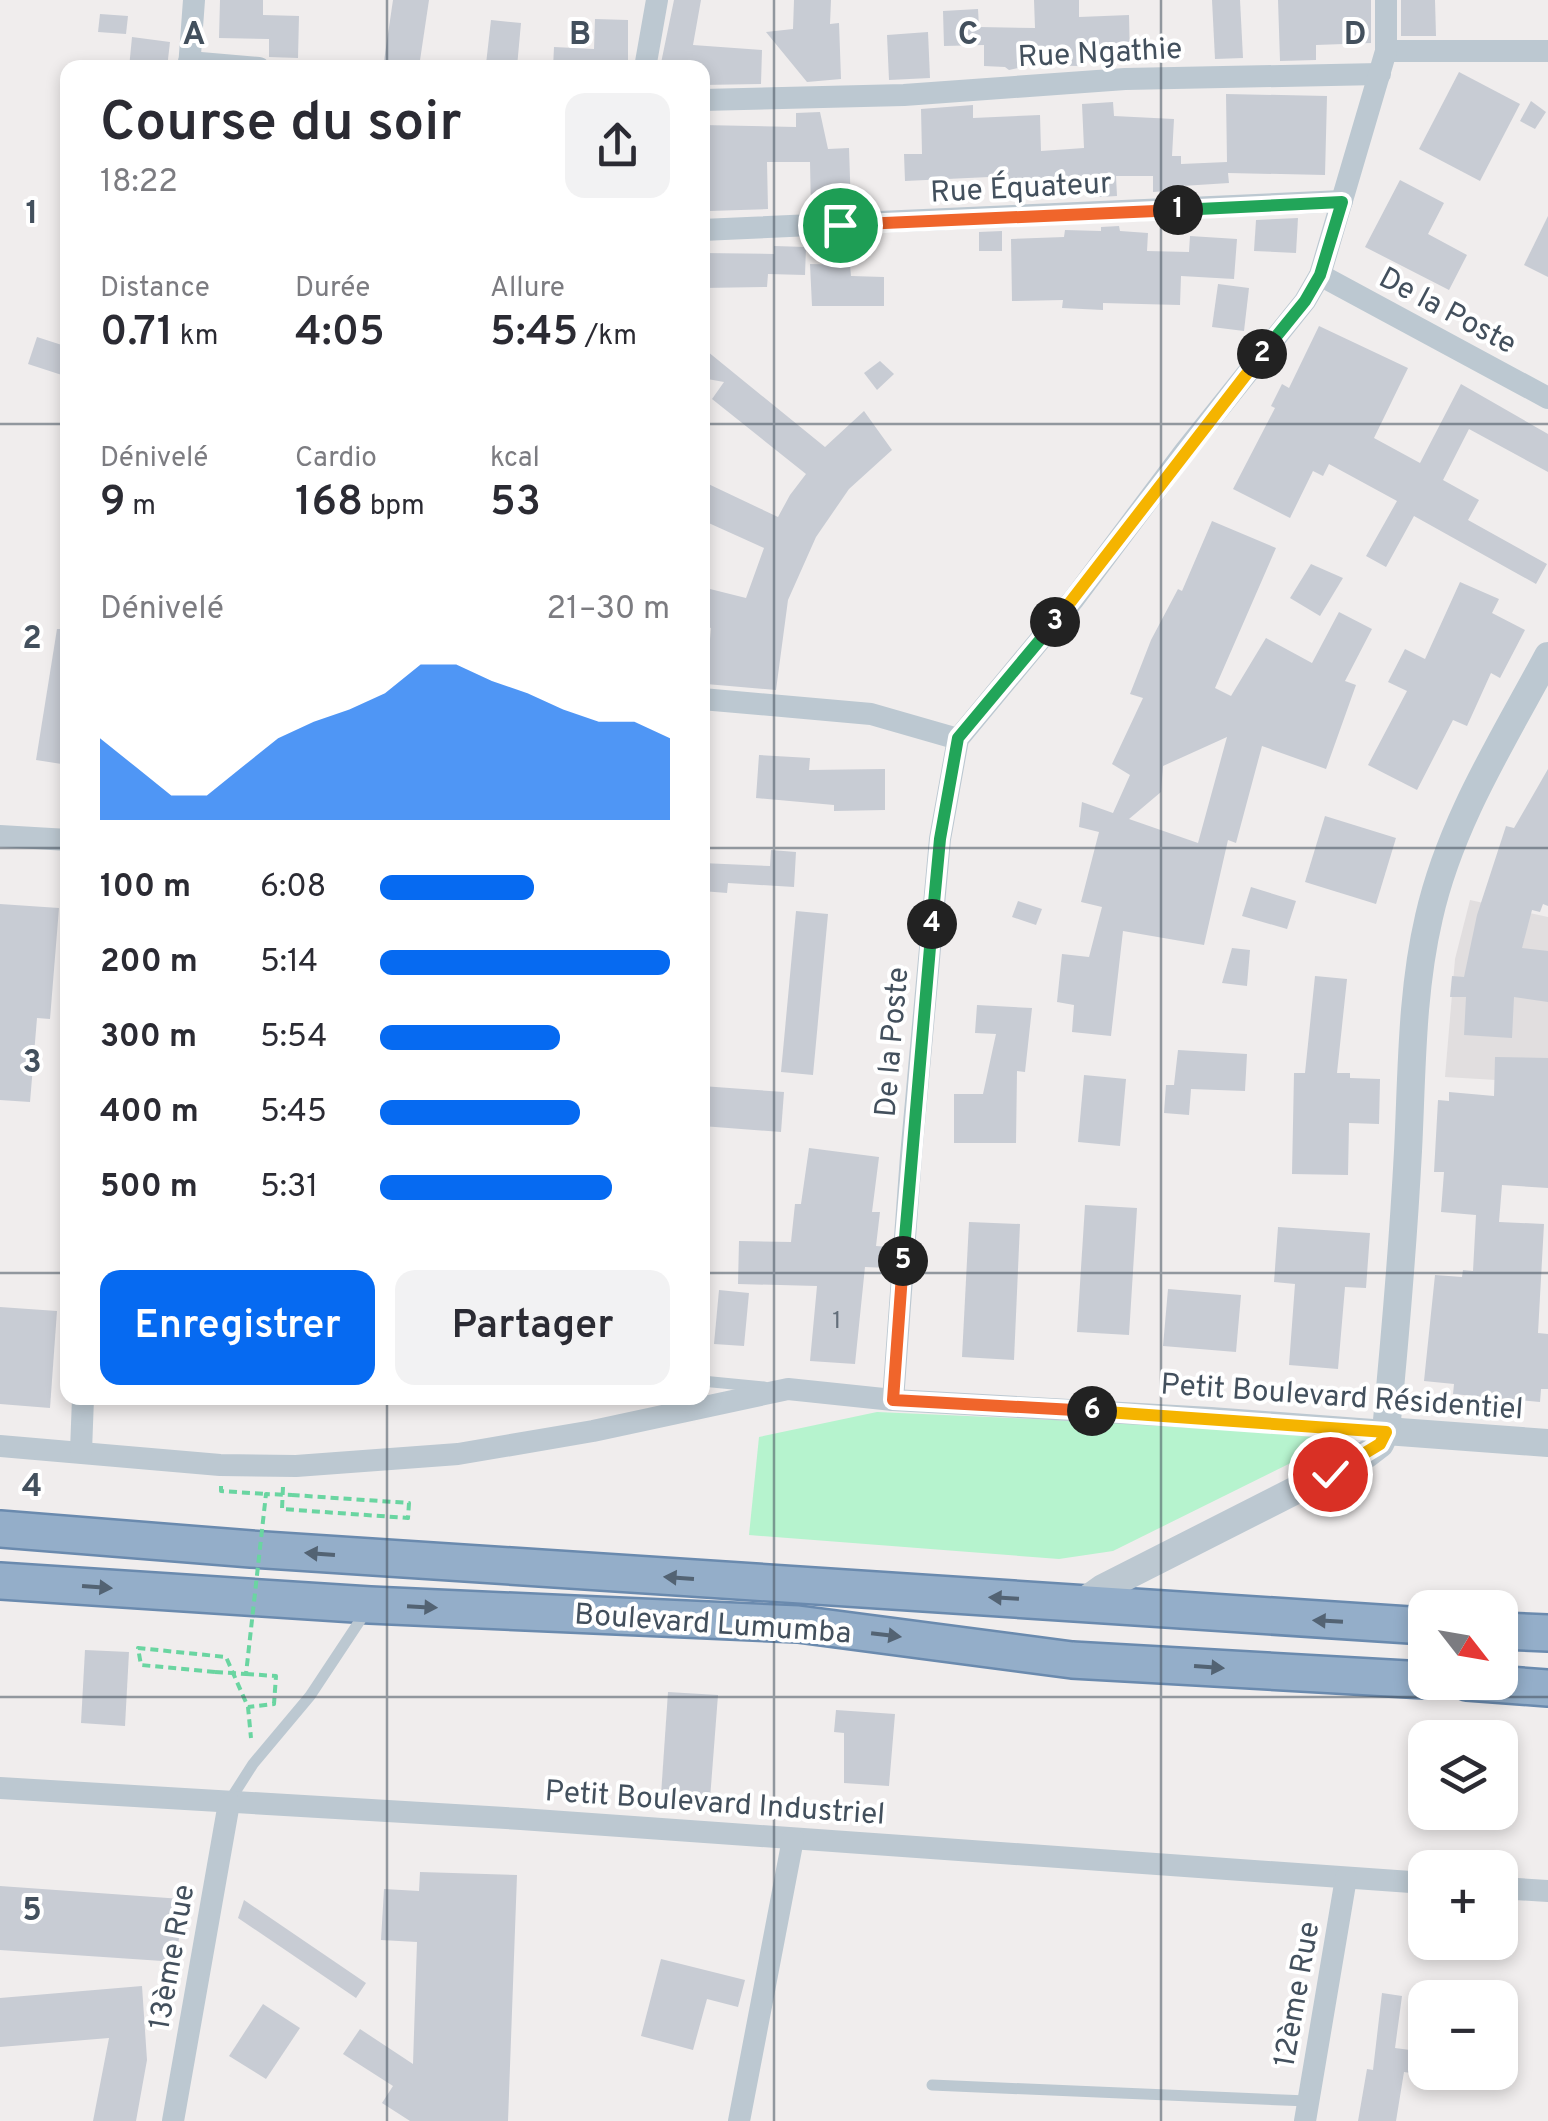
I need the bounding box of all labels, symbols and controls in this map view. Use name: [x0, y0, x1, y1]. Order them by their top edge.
text: A: [183, 16, 205, 56]
text: B: [569, 16, 591, 56]
text: C: [958, 16, 978, 56]
text: D: [1344, 16, 1366, 56]
street label: Rue Ngathie: [1017, 32, 1183, 77]
text: Course du soir: [100, 90, 462, 160]
button: share: [565, 93, 670, 198]
text: 18:22: [100, 163, 178, 203]
street label: Rue Équateur: [929, 164, 1113, 213]
pin: [798, 183, 883, 268]
pin: 1: [1153, 185, 1203, 235]
text: 1: [1172, 192, 1184, 228]
text: 1: [26, 195, 38, 235]
icon: arrive: [813, 198, 868, 253]
street label: De la Poste: [1372, 261, 1522, 364]
text: Distance: [100, 271, 210, 307]
text: Durée: [295, 271, 370, 307]
text: Allure: [490, 271, 565, 307]
text: 0.71: [100, 307, 173, 360]
text: 4:05: [295, 307, 385, 360]
text: 5:45: [490, 307, 578, 360]
text: km: [173, 319, 218, 355]
text: /km: [578, 319, 637, 355]
pin: 2: [1237, 329, 1287, 379]
text: 2: [1253, 336, 1271, 372]
text: Dénivelé: [100, 441, 208, 477]
text: Cardio: [295, 441, 377, 477]
text: kcal: [490, 441, 540, 477]
text: 9: [100, 477, 126, 530]
text: 168: [295, 477, 363, 530]
text: 53: [490, 477, 541, 530]
text: m: [126, 489, 156, 525]
text: bpm: [363, 489, 425, 525]
text: Dénivelé: [100, 590, 224, 630]
text: 21–30 m: [547, 590, 670, 630]
pin: 3: [1030, 597, 1080, 647]
text: 3: [1047, 604, 1063, 640]
text: 2: [22, 620, 42, 660]
text: 100 m: [100, 868, 191, 908]
text: 6:08: [260, 868, 326, 908]
pin: 4: [907, 899, 957, 949]
text: 4: [923, 906, 941, 942]
text: 200 m: [100, 943, 198, 983]
text: 5:14: [260, 943, 318, 983]
street label: De la Poste: [869, 966, 918, 1119]
text: 300 m: [100, 1018, 197, 1058]
text: 5:54: [260, 1018, 327, 1058]
text: 3: [22, 1044, 42, 1084]
text: 400 m: [100, 1093, 199, 1133]
text: 5:45: [260, 1093, 327, 1133]
text: 500 m: [100, 1168, 198, 1208]
text: 5:31: [260, 1168, 318, 1208]
pin: 5: [878, 1236, 928, 1286]
text: 5: [894, 1243, 912, 1279]
button: Enregistrer: [100, 1270, 375, 1385]
button: Partager: [395, 1270, 670, 1385]
house number: 1: [832, 1306, 842, 1338]
street label: Petit Boulevard Résidentiel: [1159, 1367, 1524, 1430]
pin: 6: [1067, 1386, 1117, 1436]
text: 6: [1083, 1393, 1101, 1429]
pin: [1288, 1432, 1373, 1517]
icon: check: [1303, 1447, 1358, 1502]
text: 4: [22, 1468, 42, 1508]
one-way arrow: [303, 1546, 335, 1562]
one-way arrow: [663, 1570, 695, 1586]
one-way arrow: [82, 1579, 114, 1595]
one-way arrow: [987, 1590, 1019, 1606]
north arrow: [1408, 1590, 1518, 1700]
map controls: [1408, 1590, 1518, 2090]
street label: Boulevard Lumumba: [573, 1597, 853, 1654]
one-way arrow: [406, 1600, 438, 1616]
one-way arrow: [1311, 1613, 1343, 1629]
one-way arrow: [870, 1628, 902, 1644]
one-way arrow: [1193, 1659, 1225, 1675]
button: layers: [1408, 1720, 1518, 1830]
street label: Petit Boulevard Industriel: [543, 1774, 886, 1835]
button: +: [1408, 1850, 1518, 1960]
street label: 13ème Rue: [142, 1882, 204, 2033]
text: 5: [22, 1892, 42, 1932]
street label: 12ème Rue: [1267, 1919, 1329, 2070]
button: −: [1408, 1980, 1518, 2090]

